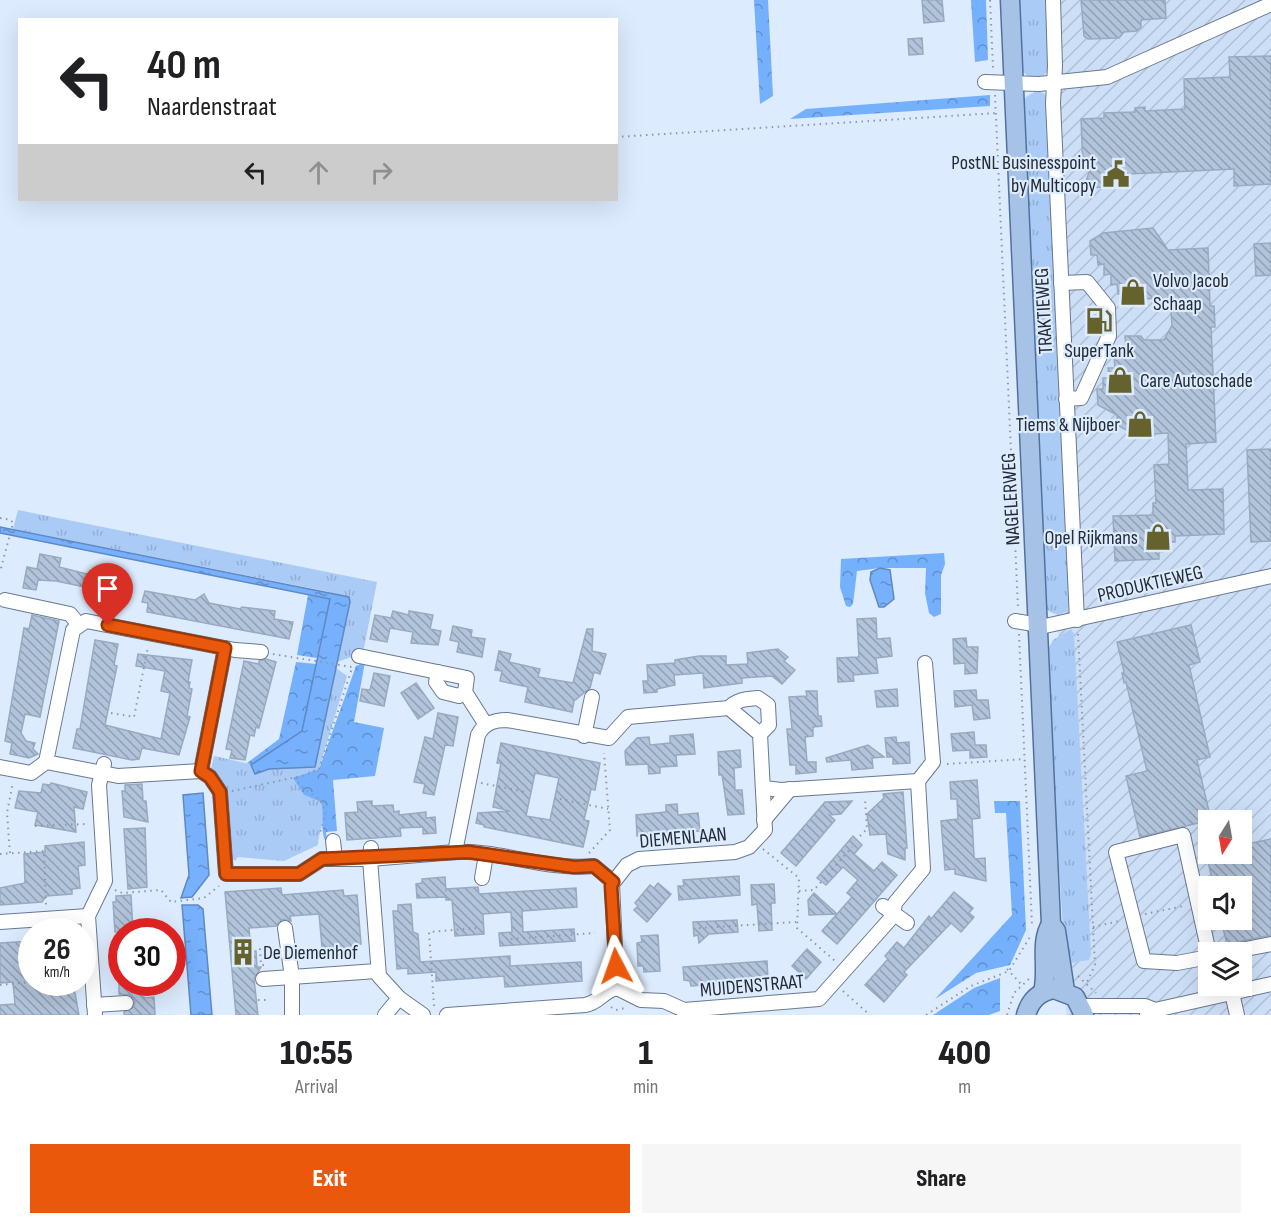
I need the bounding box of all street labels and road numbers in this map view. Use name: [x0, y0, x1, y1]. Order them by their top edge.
street label: TRAKTIEWEG: [1030, 267, 1058, 355]
street label: NAGELERWEG: [997, 452, 1025, 546]
street label: PRODUKTIEWEG: [1095, 560, 1205, 608]
street label: DIEMENLAAN: [638, 822, 728, 854]
street label: MUIDENSTRAAT: [699, 969, 805, 1003]

